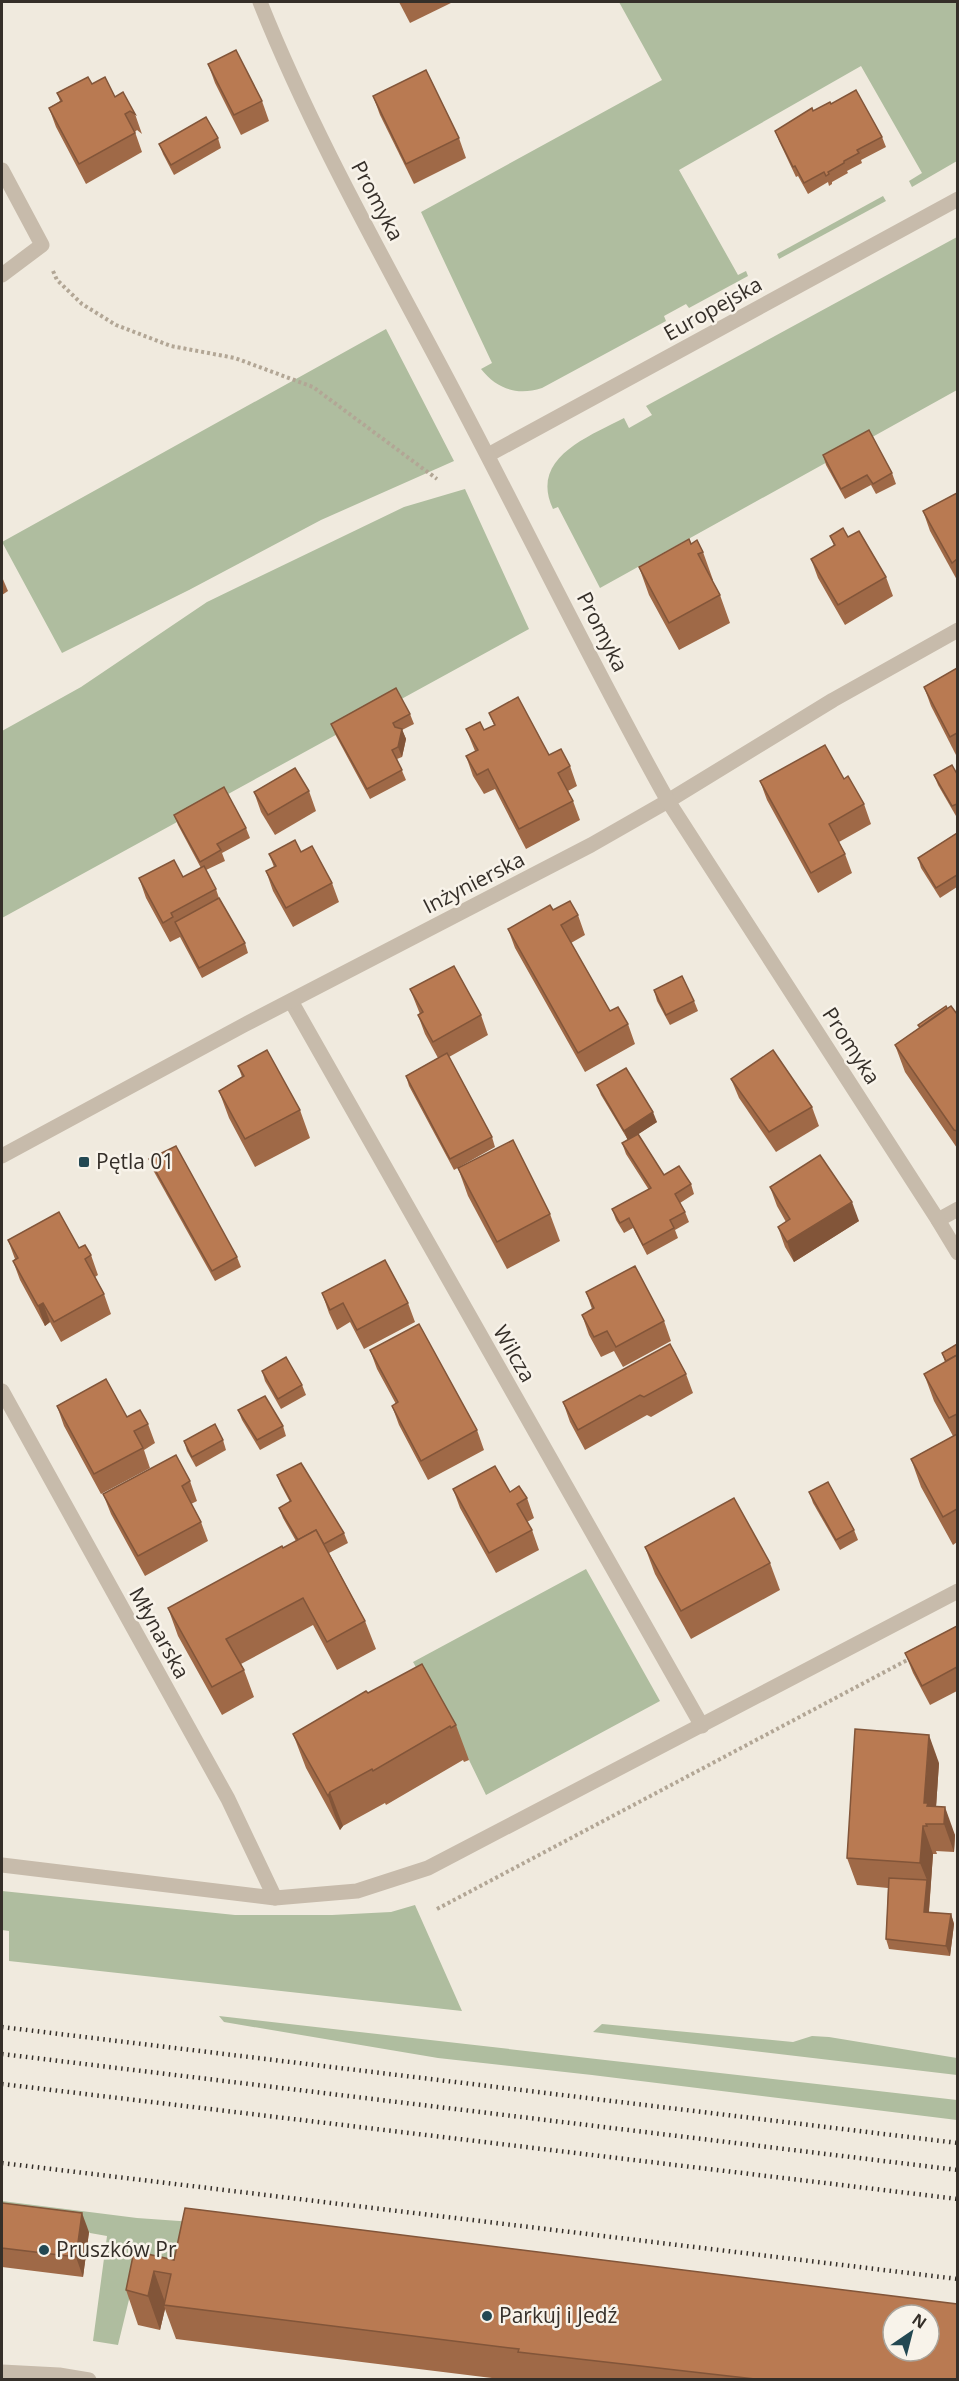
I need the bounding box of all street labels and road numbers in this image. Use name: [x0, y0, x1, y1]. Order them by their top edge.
street label: Promyka: [345, 156, 411, 245]
street label: Europejska: [658, 270, 767, 347]
street label: Promyka: [571, 587, 635, 676]
street label: Inżynierska: [418, 845, 529, 920]
street label: Promyka: [817, 1002, 887, 1089]
street label: Wilcza: [487, 1320, 542, 1387]
street label: Młynarska: [123, 1582, 196, 1683]

